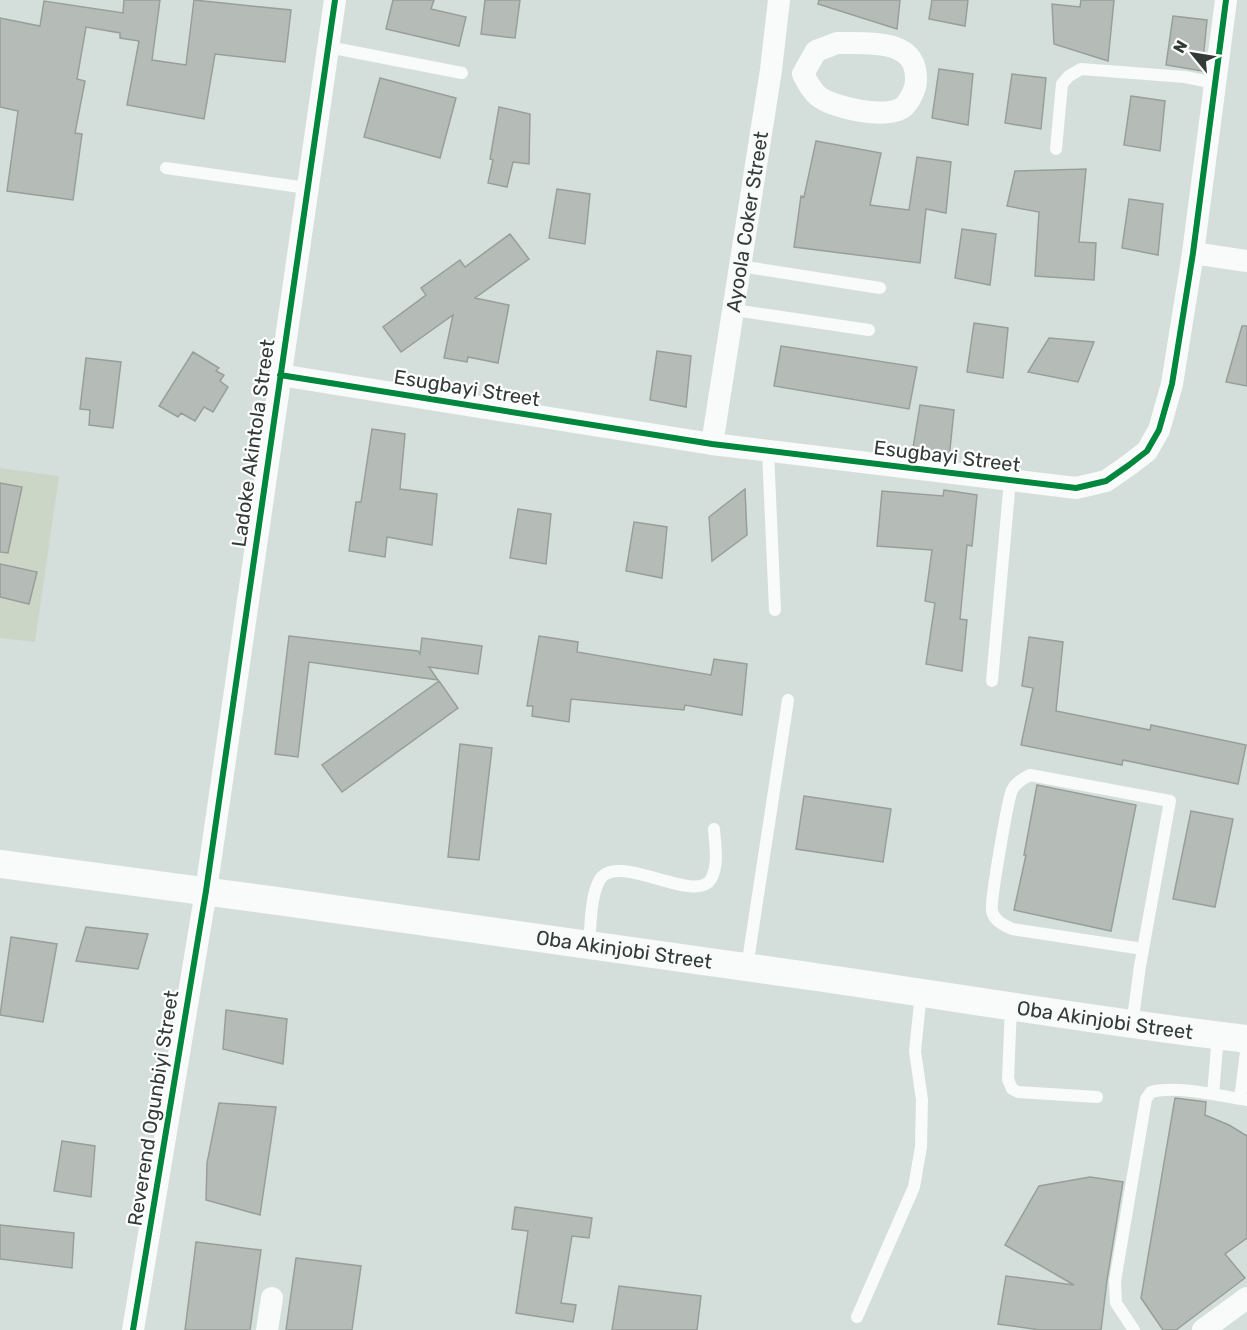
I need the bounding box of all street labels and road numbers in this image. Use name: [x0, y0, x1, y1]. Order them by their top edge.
street label: Ayoola Coker Street: [721, 129, 773, 314]
street label: Ladoke Akintola Street: [227, 337, 279, 548]
street label: Esugbayi Street: [392, 365, 542, 411]
street label: Esugbayi Street: [872, 435, 1022, 477]
street label: Oba Akinjobi Street: [534, 925, 714, 974]
street label: Reverend Ogunbiyi Street: [123, 988, 184, 1228]
street label: Oba Akinjobi Street: [1015, 996, 1195, 1044]

